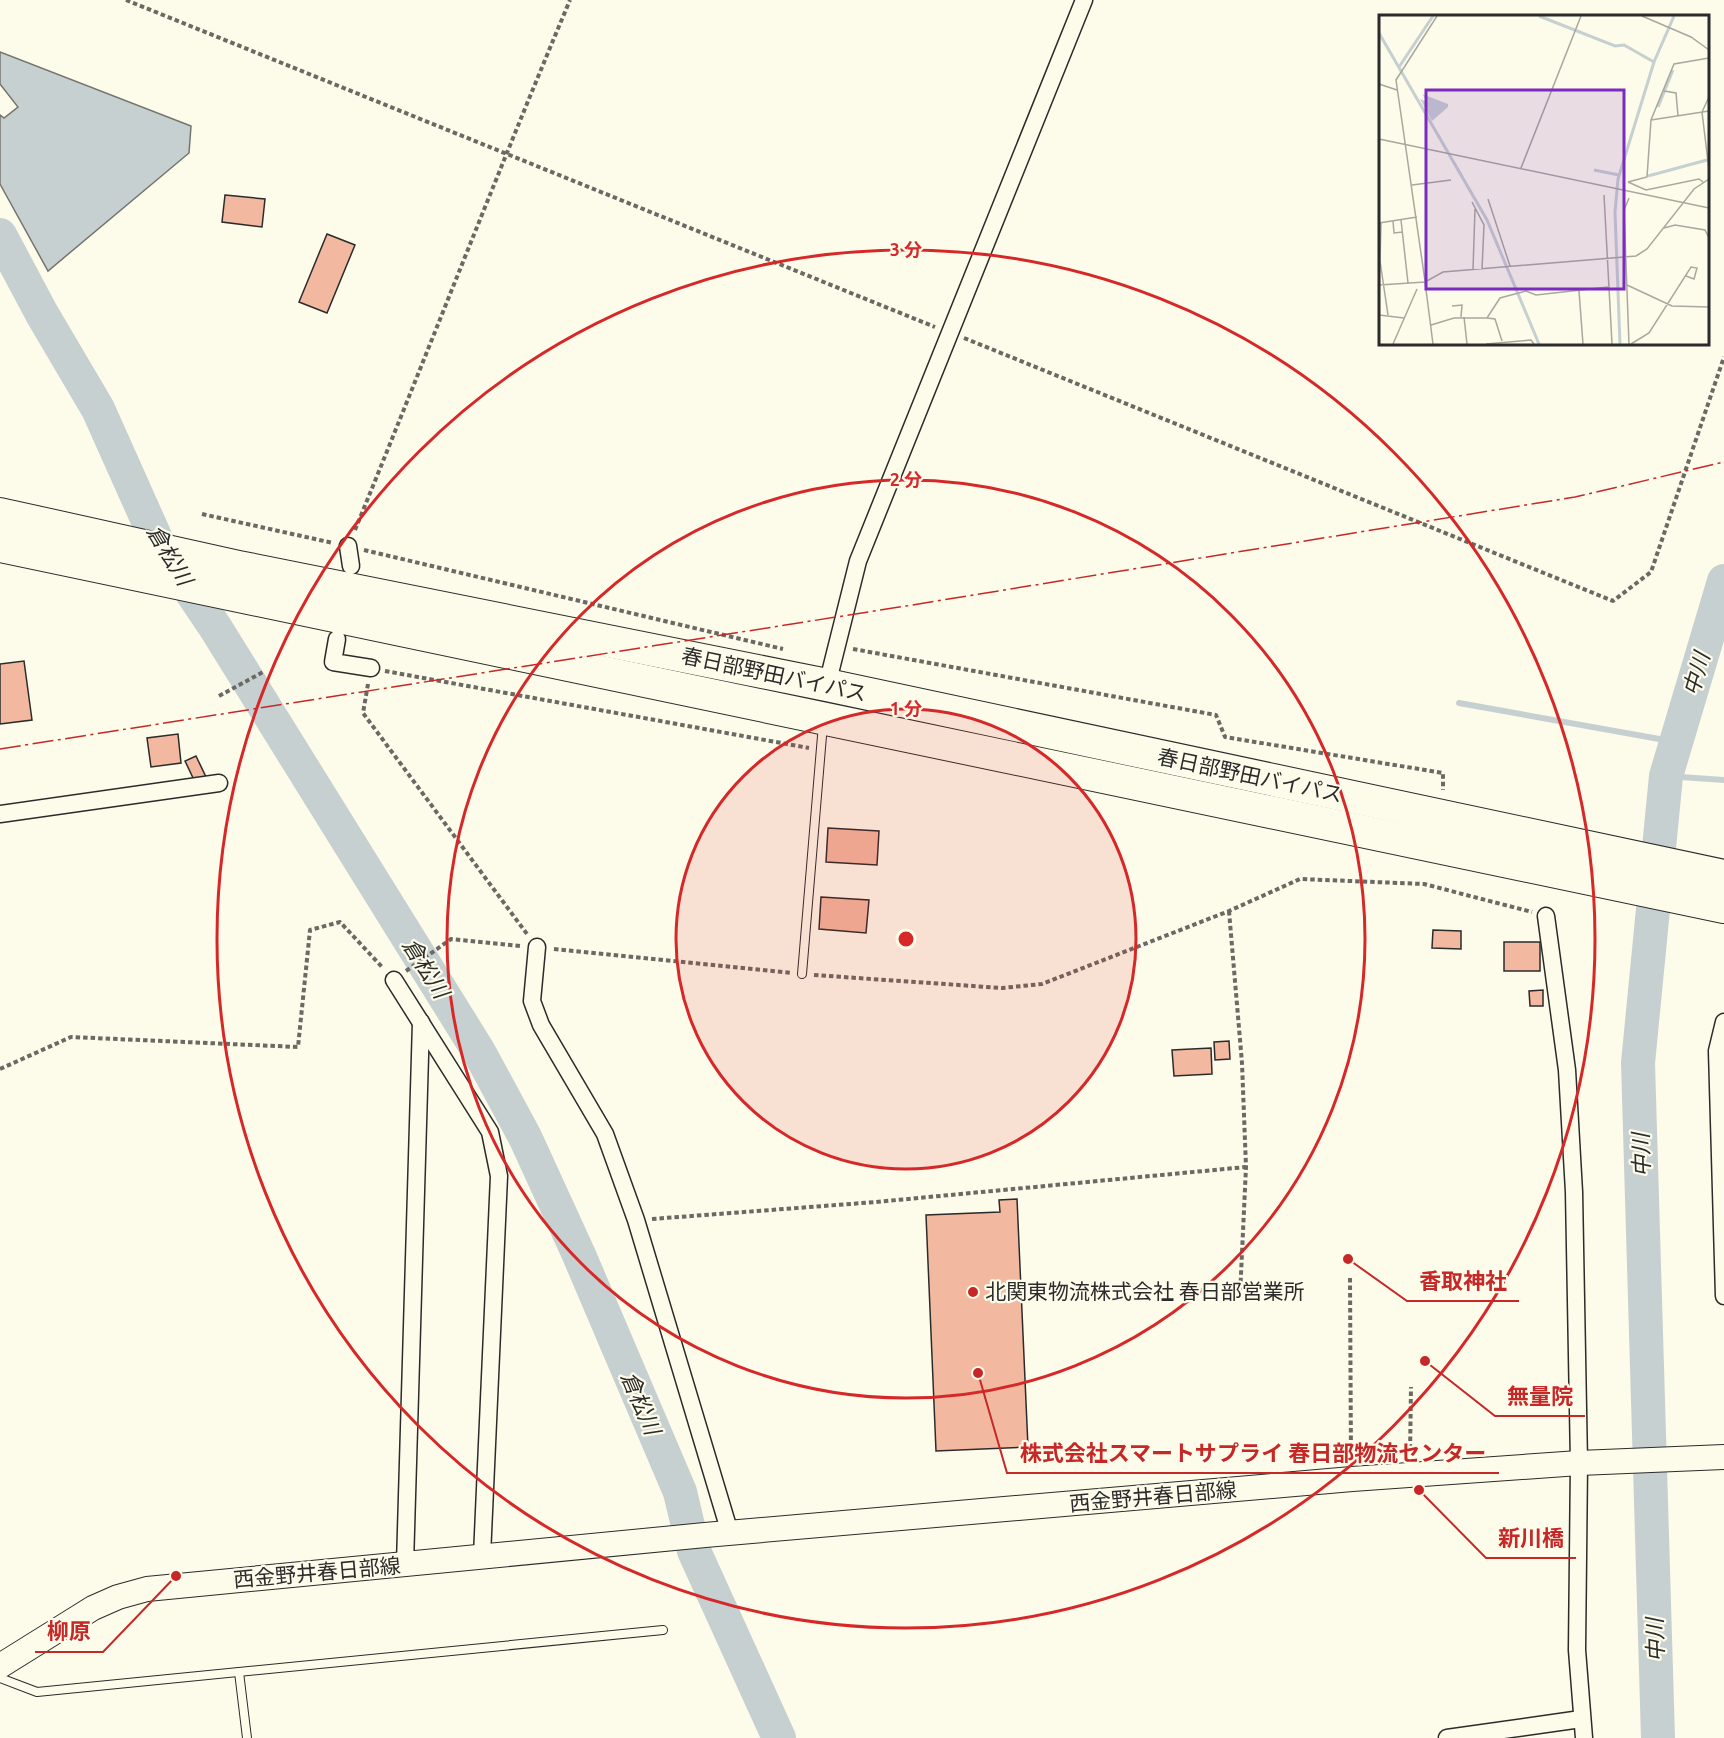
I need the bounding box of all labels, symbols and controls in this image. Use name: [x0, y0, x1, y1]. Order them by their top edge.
inset map: [1379, 15, 1709, 345]
text: 3 分: [890, 239, 922, 259]
text: 2 分: [890, 469, 922, 489]
water label: 倉松川: [143, 520, 199, 591]
street label: 春日部野田バイパス: [679, 643, 869, 705]
water label: 中川: [1677, 647, 1714, 698]
text: 1 分: [890, 698, 922, 718]
street label: 春日部野田バイパス: [1155, 744, 1345, 806]
centre of rings: [896, 929, 916, 949]
water label: 倉松川: [398, 933, 456, 1004]
water label: 中川: [1627, 1131, 1654, 1177]
callout: 香取神社: [1407, 1261, 1519, 1301]
text: 香取神社: [1419, 1268, 1507, 1293]
place label: 北関東物流株式会社 春日部営業所: [985, 1279, 1305, 1303]
marker: 北関東物流株式会社 春日部営業所: [966, 1285, 980, 1299]
water label: 倉松川: [617, 1368, 667, 1440]
callout: 無量院: [1495, 1376, 1585, 1416]
text: 無量院: [1507, 1383, 1573, 1408]
callout: 株式会社スマートサプライ 春日部物流センター: [1007, 1433, 1499, 1473]
text: 株式会社スマートサプライ 春日部物流センター: [1020, 1440, 1486, 1465]
street label: 西金野井春日部線: [1068, 1477, 1238, 1515]
callout: 新川橋: [1486, 1518, 1576, 1558]
text: 新川橋: [1498, 1525, 1564, 1550]
street label: 西金野井春日部線: [232, 1553, 402, 1591]
callout: 柳原: [35, 1612, 103, 1652]
water label: 中川: [1641, 1616, 1668, 1662]
text: 柳原: [47, 1618, 91, 1643]

